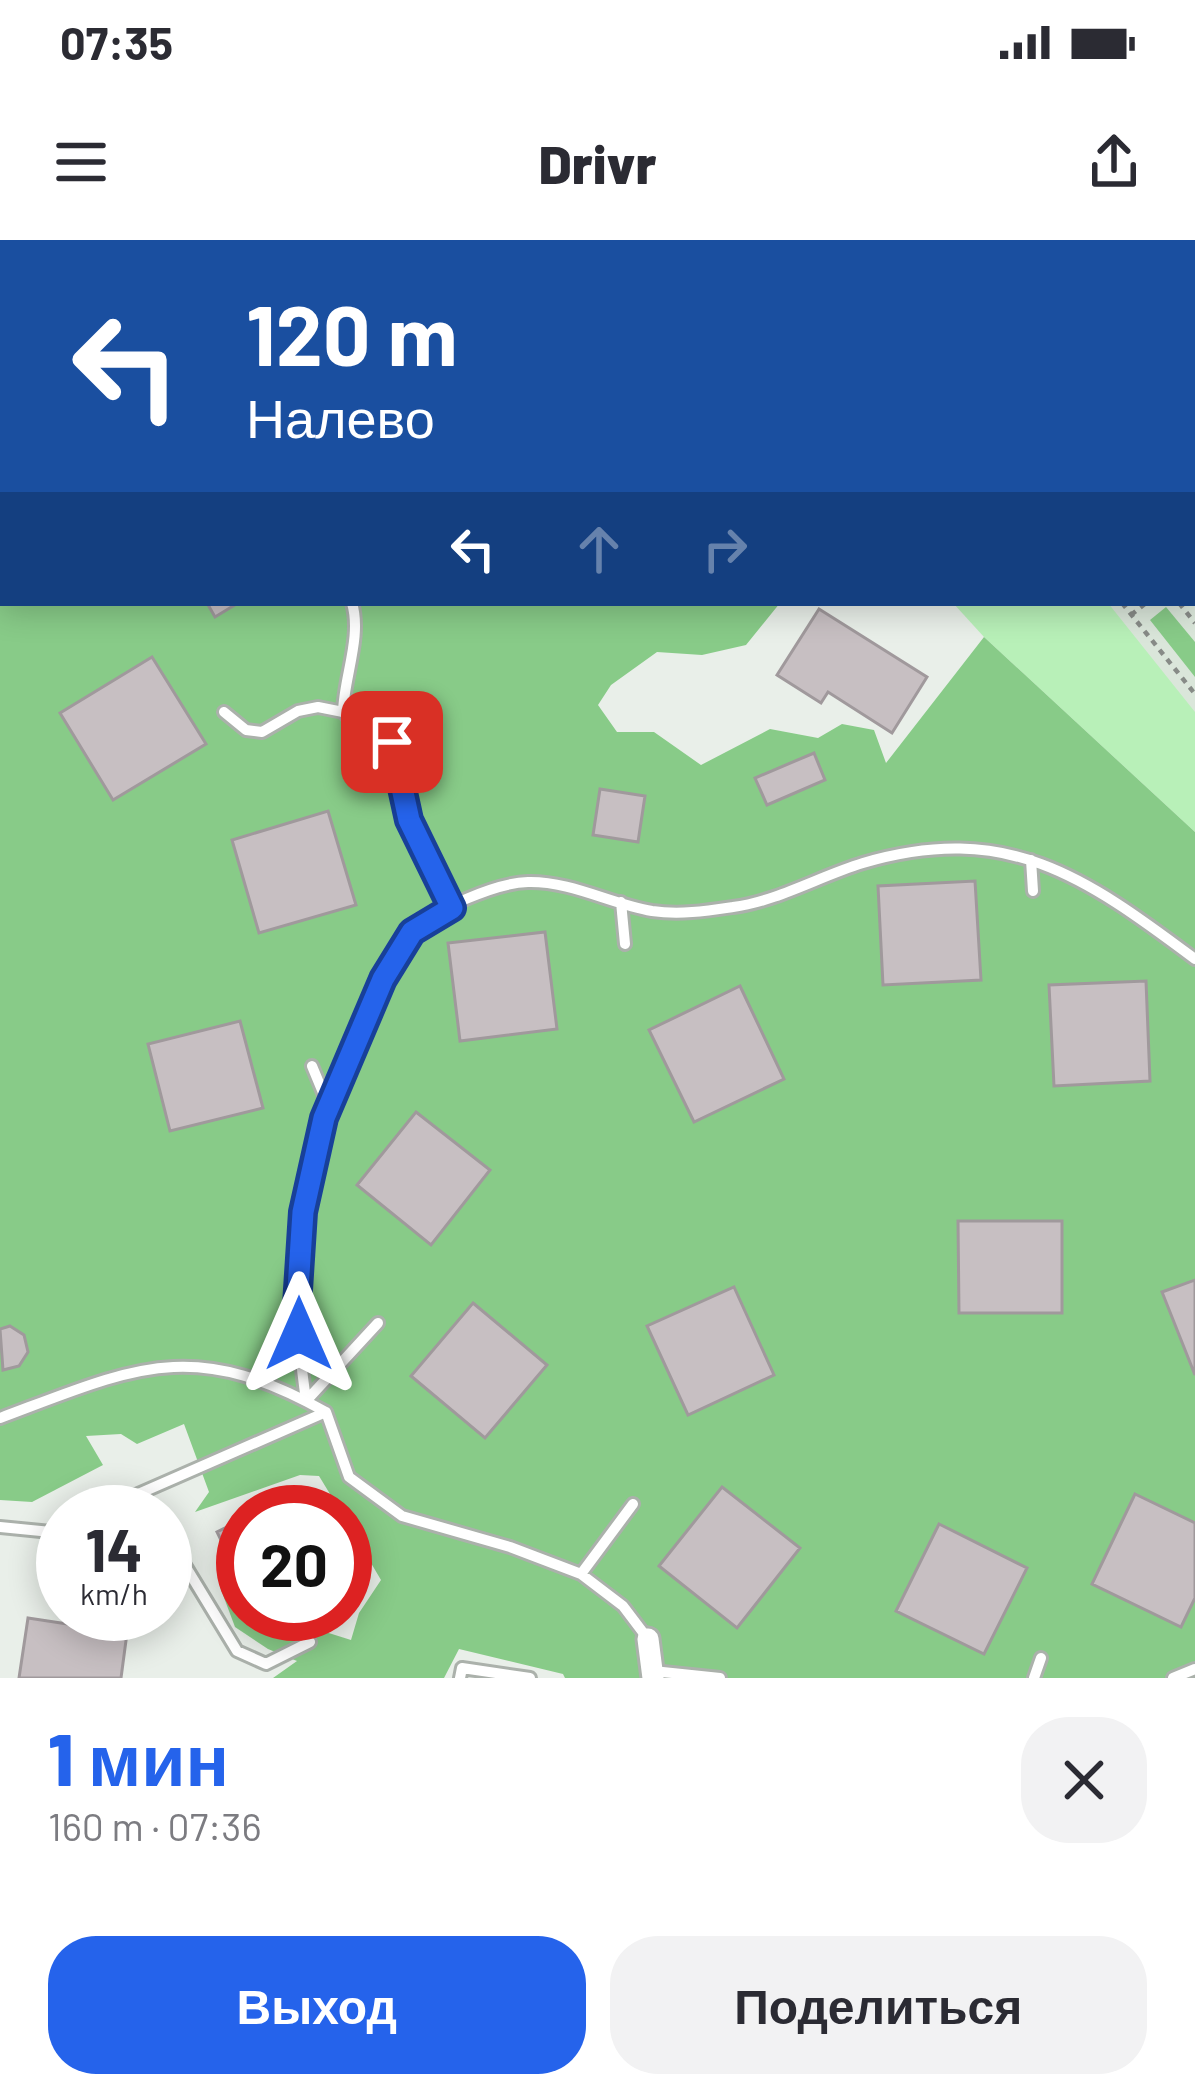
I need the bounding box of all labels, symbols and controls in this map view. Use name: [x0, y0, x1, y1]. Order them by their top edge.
text: 07:35: [60, 15, 173, 69]
icon: menu: [48, 129, 114, 195]
icon: share: [1081, 129, 1147, 195]
text: Drivr: [538, 130, 657, 195]
text: 120 m: [246, 282, 458, 383]
icon: left: [48, 288, 204, 444]
text: Налево: [246, 384, 435, 449]
icon: left: [440, 516, 506, 582]
icon: ahead: [566, 516, 632, 582]
icon: right: [692, 516, 758, 582]
pin: [341, 691, 443, 793]
icon: arrive: [359, 709, 425, 775]
position arrow: [236, 1271, 362, 1397]
speed limit sign: 20: [216, 1485, 372, 1641]
text: 14: [85, 1512, 143, 1584]
text: km/h: [80, 1575, 148, 1611]
text: 1 мин: [48, 1714, 229, 1800]
button: close: [1021, 1717, 1147, 1843]
text: 160 m · 07:36: [48, 1802, 262, 1849]
button: Выход: [48, 1936, 586, 2074]
button: Поделиться: [610, 1936, 1147, 2074]

